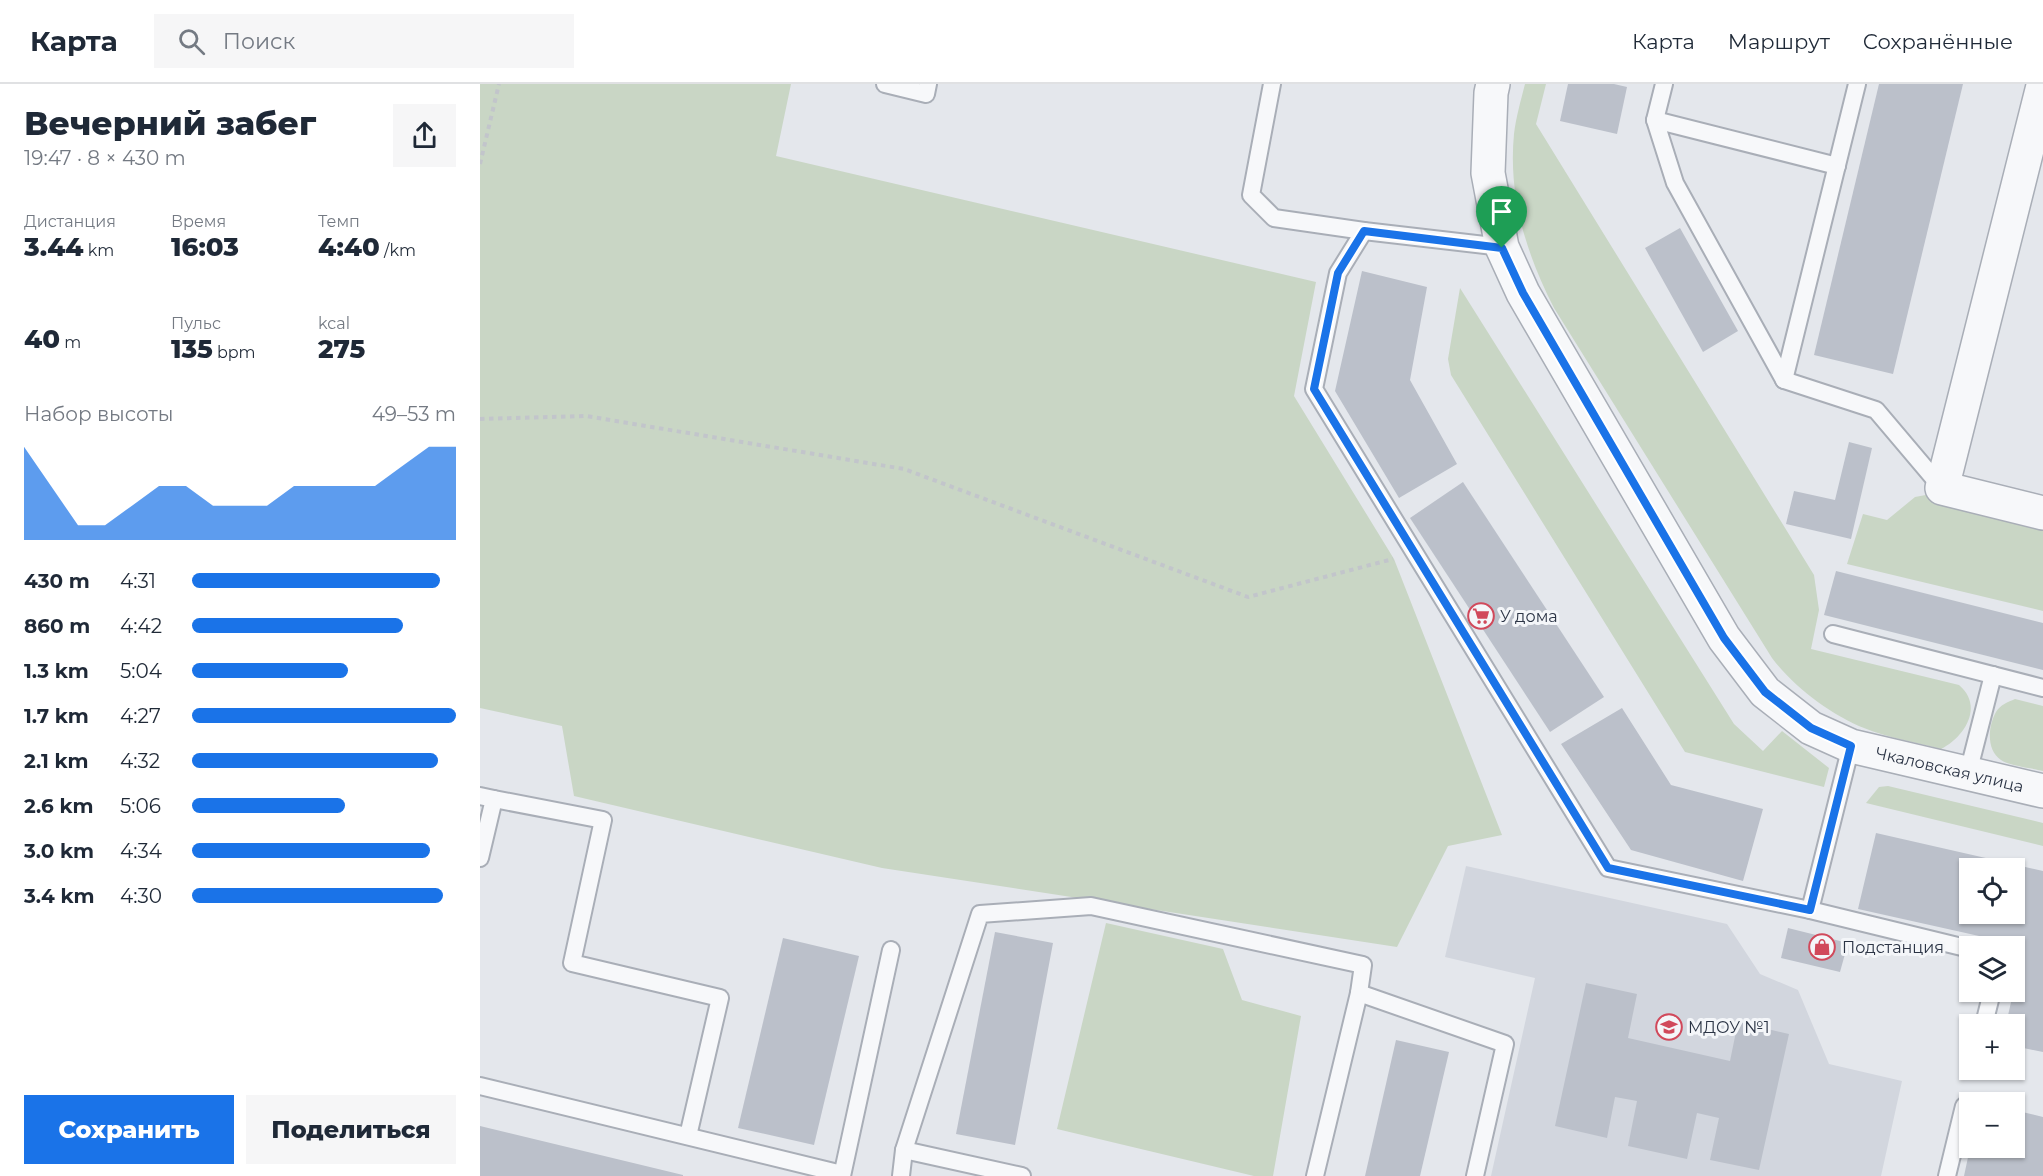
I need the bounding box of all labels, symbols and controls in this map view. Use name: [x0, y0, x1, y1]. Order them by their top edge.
search box: [154, 14, 574, 68]
text: Карта: [30, 24, 118, 58]
icon: search: [175, 25, 208, 58]
text: Поиск: [223, 28, 295, 55]
text: Карта: [1632, 29, 1695, 54]
text: Маршрут: [1728, 29, 1830, 54]
text: Сохранённые: [1863, 29, 2013, 54]
text: Вечерний забег: [24, 103, 316, 143]
button: share: [393, 104, 456, 167]
text: 19:47 · 8 × 430 m: [24, 146, 186, 170]
pin: [1476, 186, 1527, 248]
icon: arrive: [1485, 195, 1518, 228]
text: Дистанция: [24, 212, 116, 231]
text: Время: [171, 212, 226, 231]
text: Темп: [318, 212, 360, 231]
text: 3.44: [24, 231, 84, 263]
text: 16:03: [171, 231, 239, 263]
text: 4:40: [318, 231, 380, 263]
text: km: [84, 241, 114, 260]
text: /km: [380, 241, 416, 260]
text: Пульс: [171, 314, 221, 333]
text: kcal: [318, 314, 350, 333]
text: 40: [24, 323, 60, 355]
text: m: [60, 333, 81, 352]
text: 135: [171, 333, 213, 365]
text: 275: [318, 333, 365, 365]
text: bpm: [213, 343, 256, 362]
text: Набор высоты: [24, 402, 173, 426]
text: 49–53 m: [372, 402, 456, 426]
text: 430 m: [24, 569, 90, 593]
text: 4:31: [120, 569, 156, 593]
supermarket icon: У дома: [1466, 601, 1496, 631]
place label: У дома: [1500, 607, 1558, 626]
text: 860 m: [24, 614, 90, 638]
text: 4:42: [120, 614, 162, 638]
text: 1.3 km: [24, 659, 89, 683]
text: 5:04: [120, 659, 162, 683]
text: 1.7 km: [24, 704, 89, 728]
text: 4:27: [120, 704, 161, 728]
street label: Чкаловская улица: [1874, 743, 2026, 796]
text: 2.1 km: [24, 749, 88, 773]
text: 4:32: [120, 749, 160, 773]
text: 2.6 km: [24, 794, 93, 818]
text: 5:06: [120, 794, 161, 818]
text: 3.0 km: [24, 839, 94, 863]
text: 4:34: [120, 839, 162, 863]
map controls: [1959, 858, 2025, 1158]
button: locate: [1959, 858, 2025, 924]
text: 3.4 km: [24, 884, 95, 908]
text: 4:30: [120, 884, 162, 908]
shop icon: Подстанция: [1807, 932, 1837, 962]
button: layers: [1959, 936, 2025, 1002]
place label: Подстанция: [1842, 938, 1944, 957]
school or university icon: МДОУ №1: [1654, 1012, 1684, 1042]
button: +: [1959, 1014, 2025, 1080]
place label: МДОУ №1: [1688, 1018, 1770, 1037]
button: −: [1959, 1092, 2025, 1158]
button: Сохранить: [24, 1095, 234, 1164]
button: Поделиться: [246, 1095, 456, 1164]

